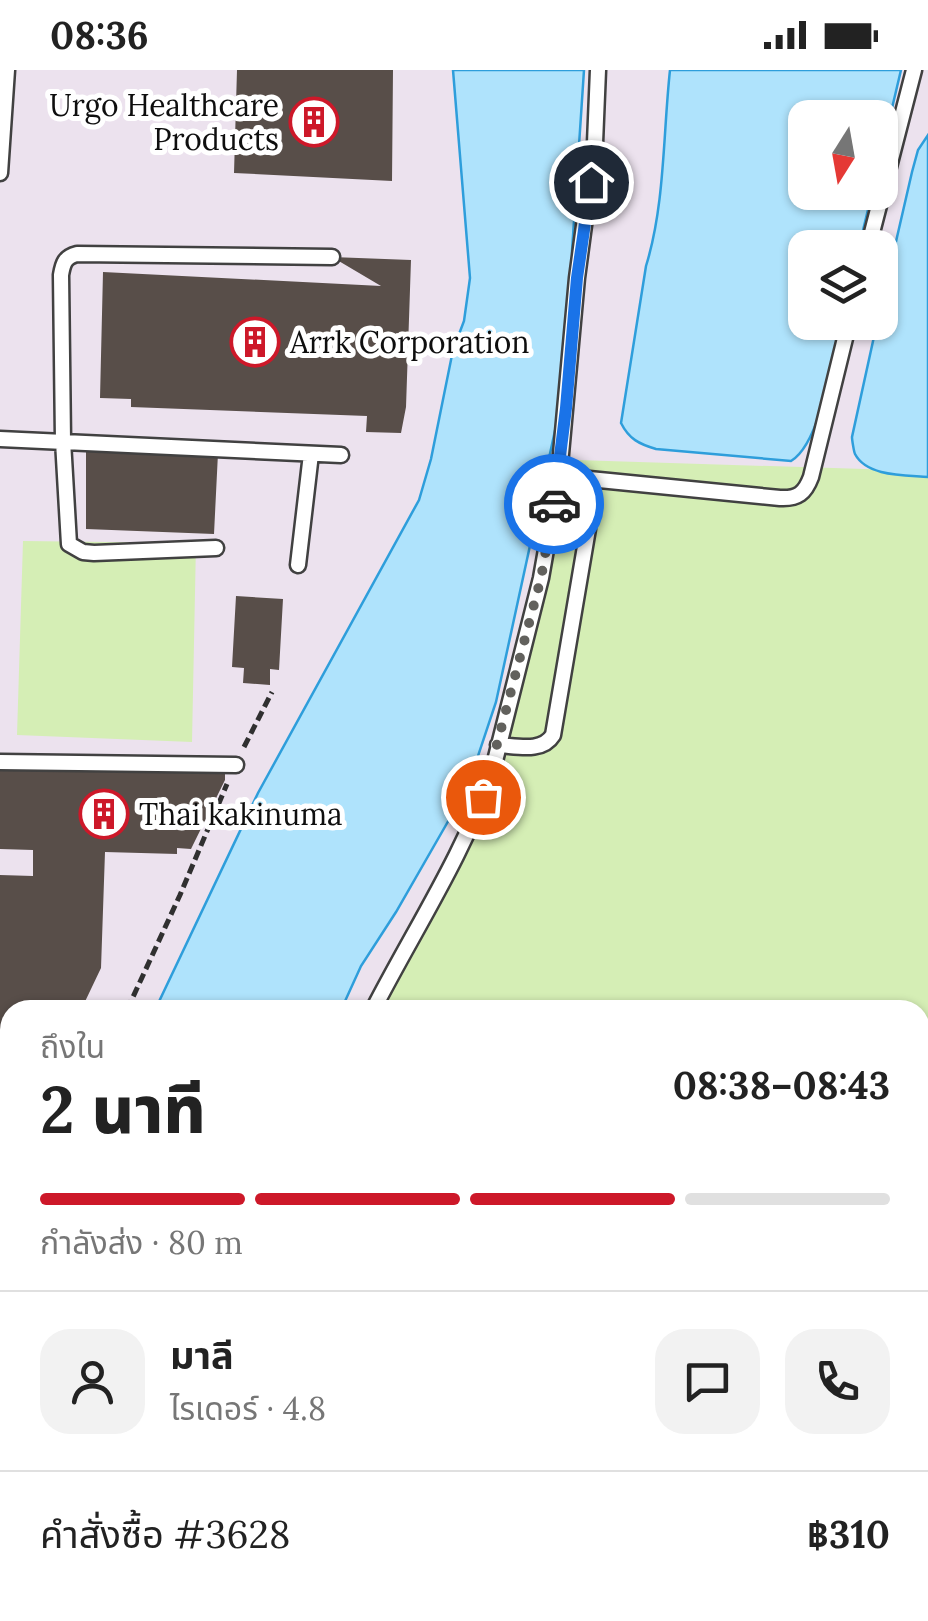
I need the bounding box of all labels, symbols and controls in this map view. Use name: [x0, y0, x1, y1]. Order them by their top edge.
text: 08:36: [50, 11, 149, 59]
place label: Urgo Healthcare Products: [49, 86, 279, 158]
building icon: Urgo Healthcare Products: [288, 96, 340, 148]
north arrow: [788, 100, 898, 210]
map controls: [788, 100, 898, 340]
pin: [549, 140, 634, 225]
icon: home: [564, 155, 619, 210]
button: layers: [788, 230, 898, 340]
building icon: Arrk Corporation: [229, 316, 281, 368]
place label: Arrk Corporation: [289, 323, 529, 361]
courier: [504, 454, 604, 554]
icon: car: [527, 477, 582, 532]
pin: [441, 755, 526, 840]
icon: bag: [456, 770, 511, 825]
building icon: Thai kakinuma: [78, 788, 130, 840]
place label: Thai kakinuma: [139, 795, 343, 833]
text: ถึงใน: [40, 1026, 105, 1067]
text: 08:38–08:43: [673, 1061, 890, 1109]
text: 2 นาที: [40, 1068, 206, 1151]
text: กำลังส่ง · 80 m: [40, 1222, 243, 1263]
button: person: [40, 1329, 145, 1434]
button: chat: [655, 1329, 760, 1434]
button: phone: [785, 1329, 890, 1434]
text: มาลี: [170, 1331, 234, 1379]
text: ไรเดอร์ · 4.8: [170, 1388, 326, 1429]
text: คำสั่งซื้อ #3628: [40, 1510, 290, 1558]
text: ฿310: [807, 1510, 890, 1558]

